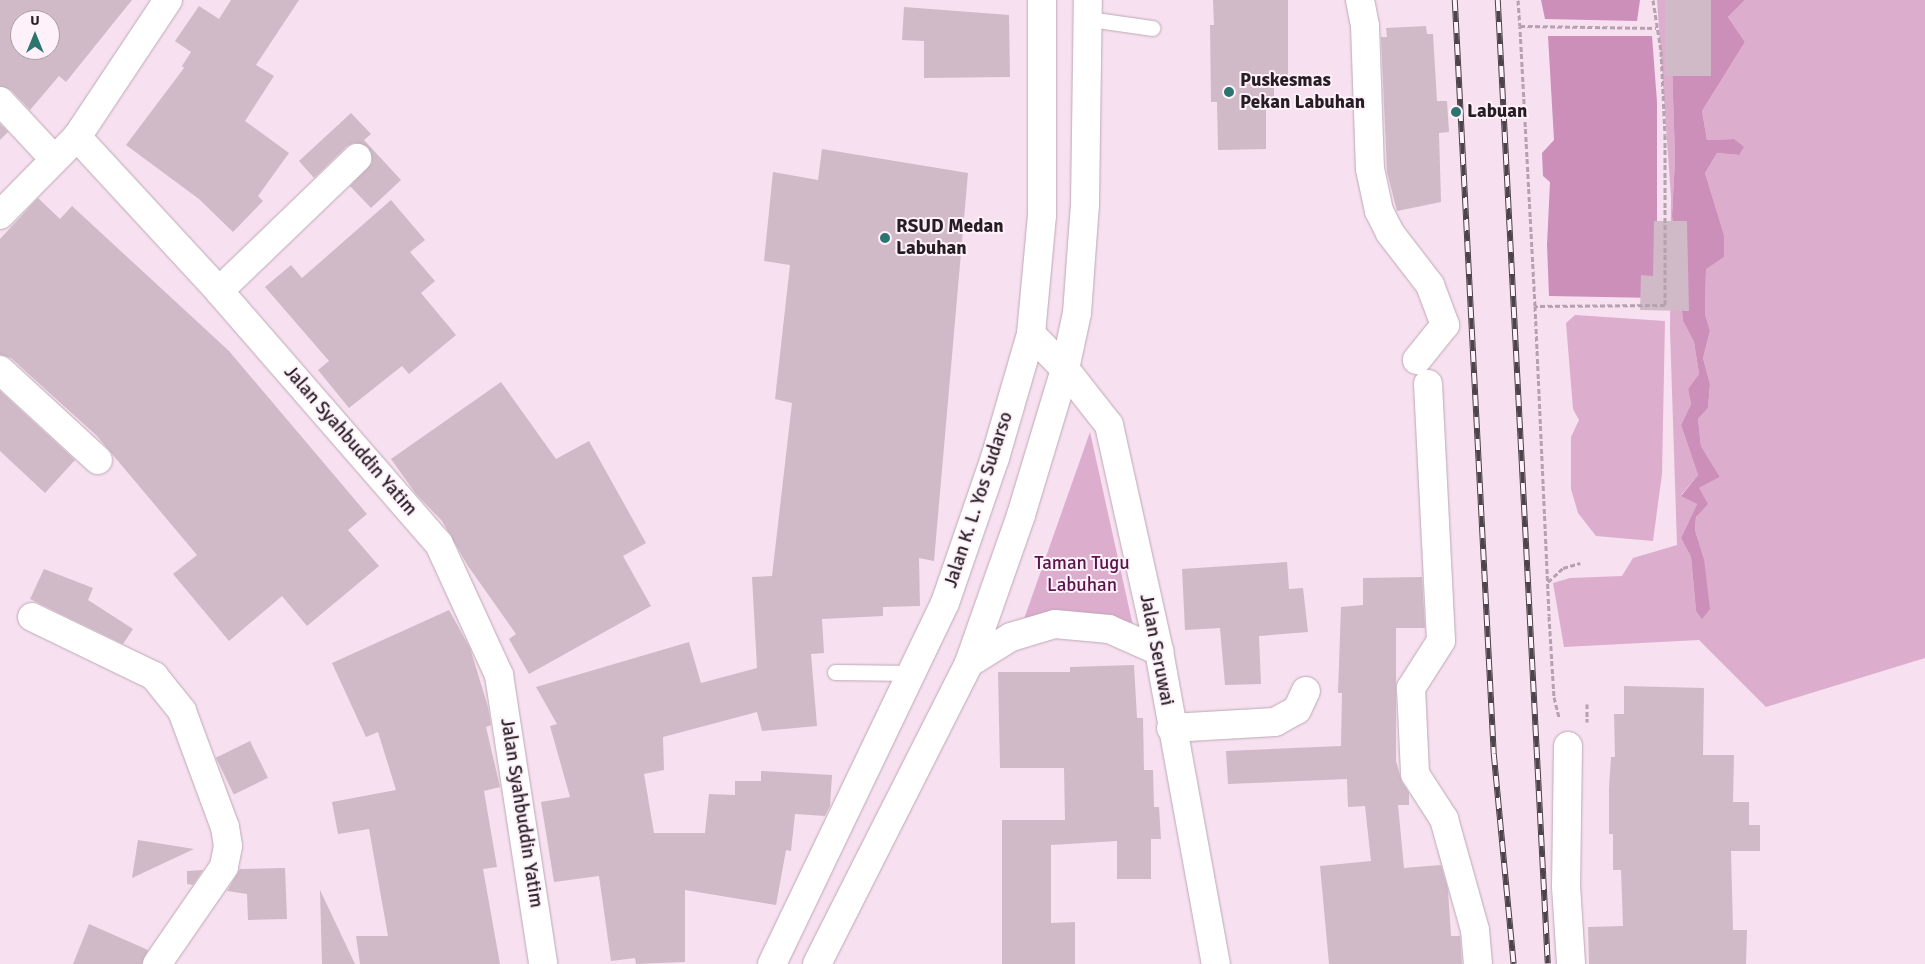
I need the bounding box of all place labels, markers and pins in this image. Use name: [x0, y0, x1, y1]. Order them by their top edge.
place label: Puskesmas Pekan Labuhan: [1240, 70, 1365, 114]
marker: Puskesmas Pekan Labuhan: [1222, 85, 1236, 99]
place label: Labuan: [1467, 101, 1527, 123]
marker: Labuan: [1449, 105, 1463, 119]
place label: RSUD Medan Labuhan: [896, 216, 1004, 260]
marker: RSUD Medan Labuhan: [878, 231, 892, 245]

